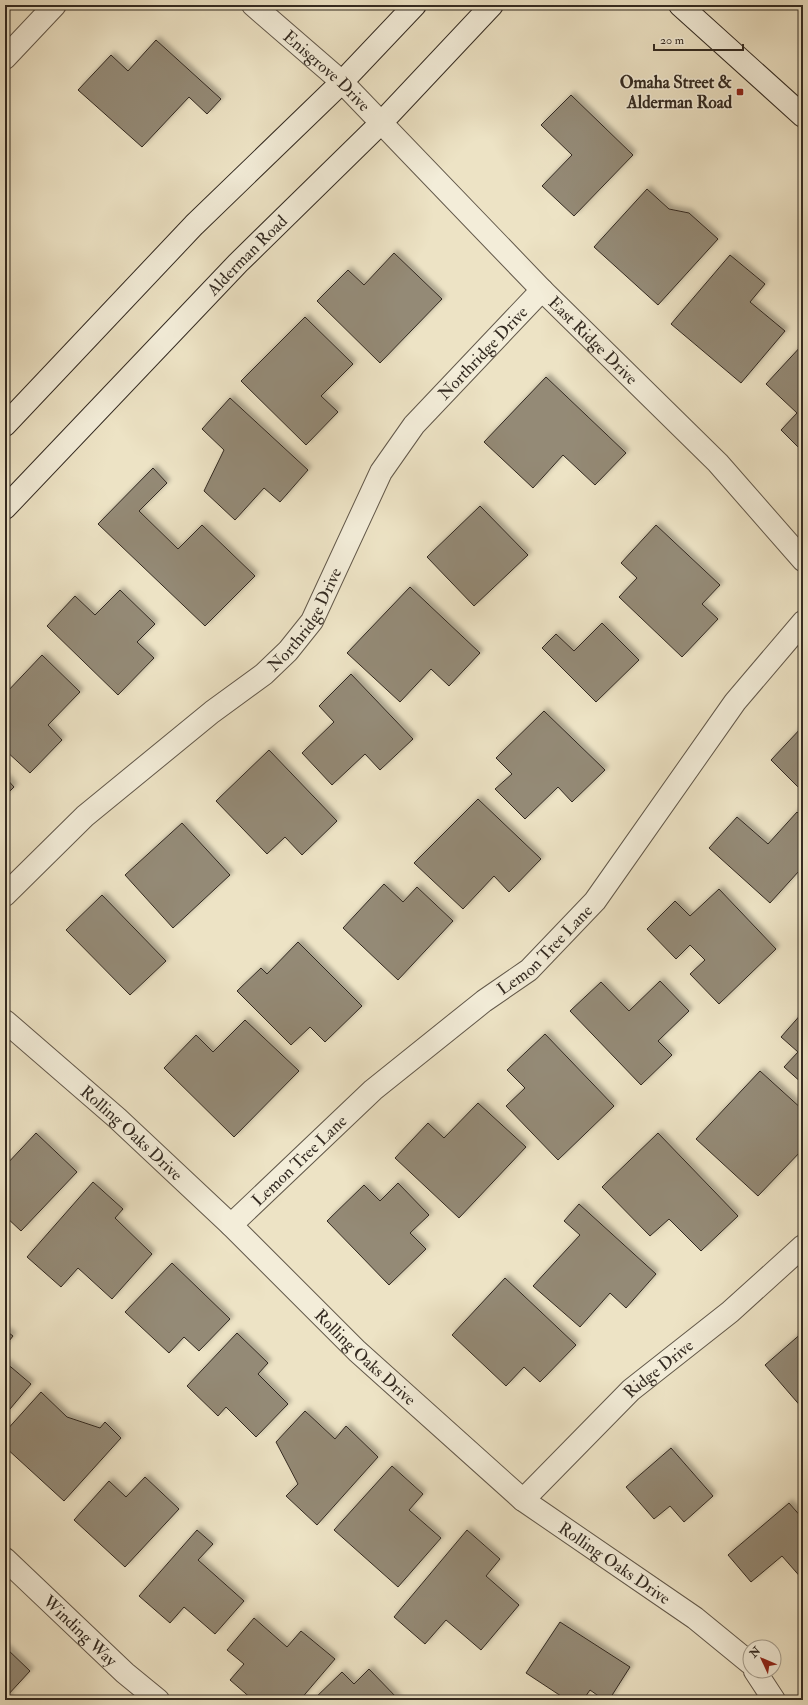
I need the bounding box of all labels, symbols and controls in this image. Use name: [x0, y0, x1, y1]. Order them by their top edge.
street label: Enisgrove Drive: [279, 26, 375, 116]
scale bar: [654, 26, 743, 52]
text: 20 m: [660, 33, 685, 48]
place label: Omaha Street & Alderman Road: [620, 72, 733, 113]
marker: Omaha Street & Alderman Road: [735, 87, 745, 97]
street label: Alderman Road: [202, 210, 292, 301]
street label: East Ridge Drive: [544, 292, 642, 389]
street label: Northridge Drive: [434, 302, 532, 404]
street label: Northridge Drive: [263, 564, 346, 676]
street label: Lemon Tree Lane: [493, 900, 597, 1000]
street label: Rolling Oaks Drive: [76, 1081, 187, 1185]
street label: Lemon Tree Lane: [248, 1111, 351, 1211]
street label: Rolling Oaks Drive: [310, 1305, 420, 1410]
street label: Ridge Drive: [619, 1335, 698, 1402]
street label: Rolling Oaks Drive: [554, 1518, 675, 1609]
street label: Winding Way: [38, 1590, 122, 1672]
north arrow: [742, 1639, 782, 1679]
text: N: [746, 1644, 764, 1661]

